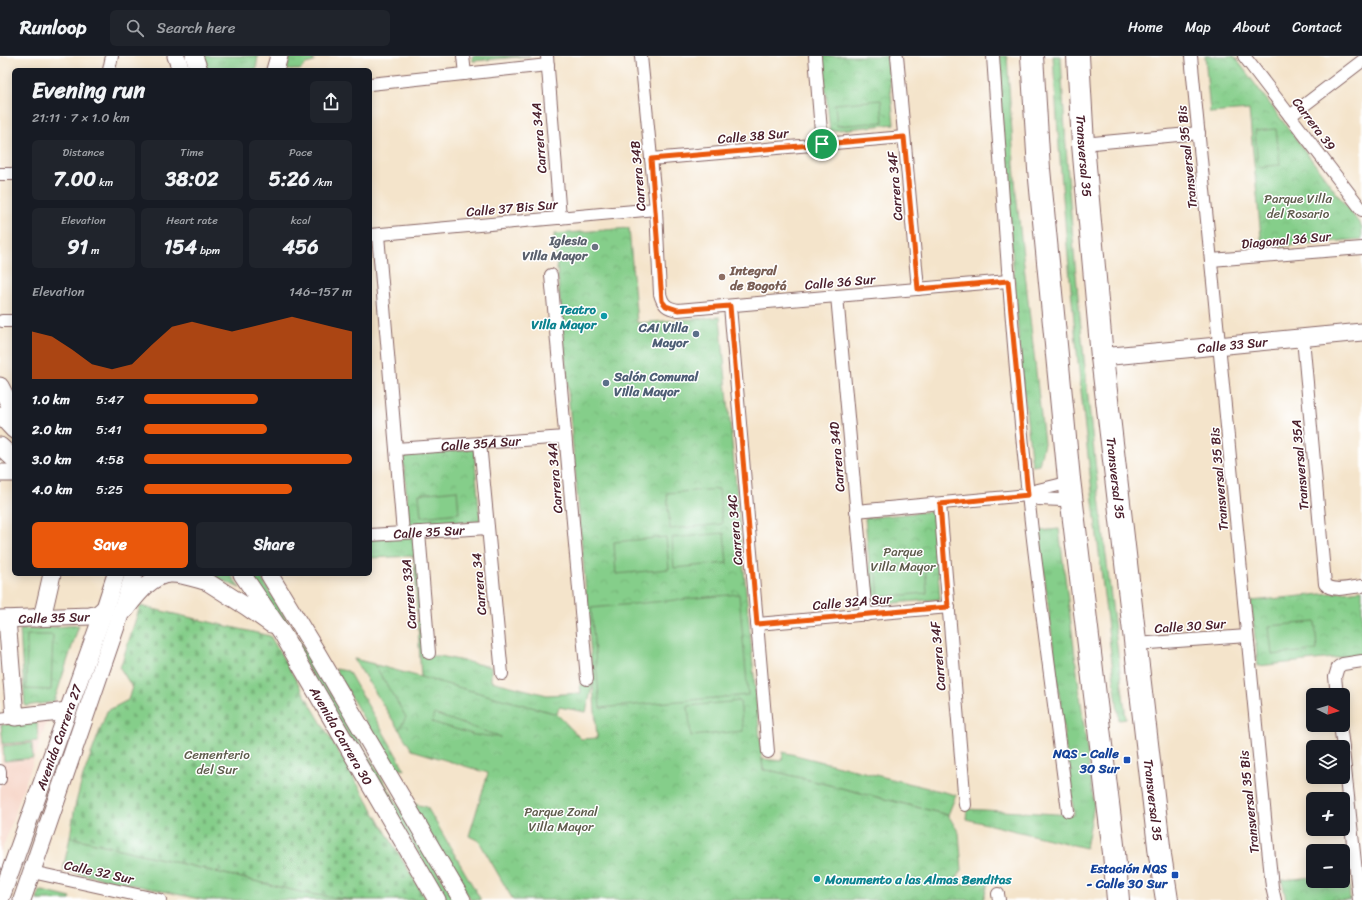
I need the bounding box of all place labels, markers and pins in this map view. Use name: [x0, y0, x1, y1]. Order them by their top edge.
pin: [805, 127, 839, 161]
place label: Iglesia Villa Mayor: [522, 229, 589, 267]
marker: Iglesia Villa Mayor: [590, 242, 600, 252]
place label: Integral de Bogotá: [729, 259, 787, 297]
marker: Integral de Bogotá: [717, 272, 727, 282]
place label: Teatro Villa Mayor: [531, 298, 598, 336]
marker: Teatro Villa Mayor: [599, 311, 609, 321]
place label: CAI Villa Mayor: [638, 316, 690, 354]
marker: CAI Villa Mayor: [691, 329, 701, 339]
place label: Salón Comunal Villa Mayor: [613, 365, 700, 403]
marker: Salón Comunal Villa Mayor: [601, 378, 611, 388]
place label: NQS - Calle 30 Sur: [1052, 742, 1121, 780]
marker: NQS - Calle 30 Sur: [1122, 755, 1132, 765]
place label: Estación NQS - Calle 30 Sur: [1086, 857, 1169, 895]
place label: Monumento a las Almas Benditas: [824, 868, 1013, 891]
marker: Estación NQS - Calle 30 Sur: [1170, 870, 1180, 880]
marker: Monumento a las Almas Benditas: [812, 874, 822, 884]

